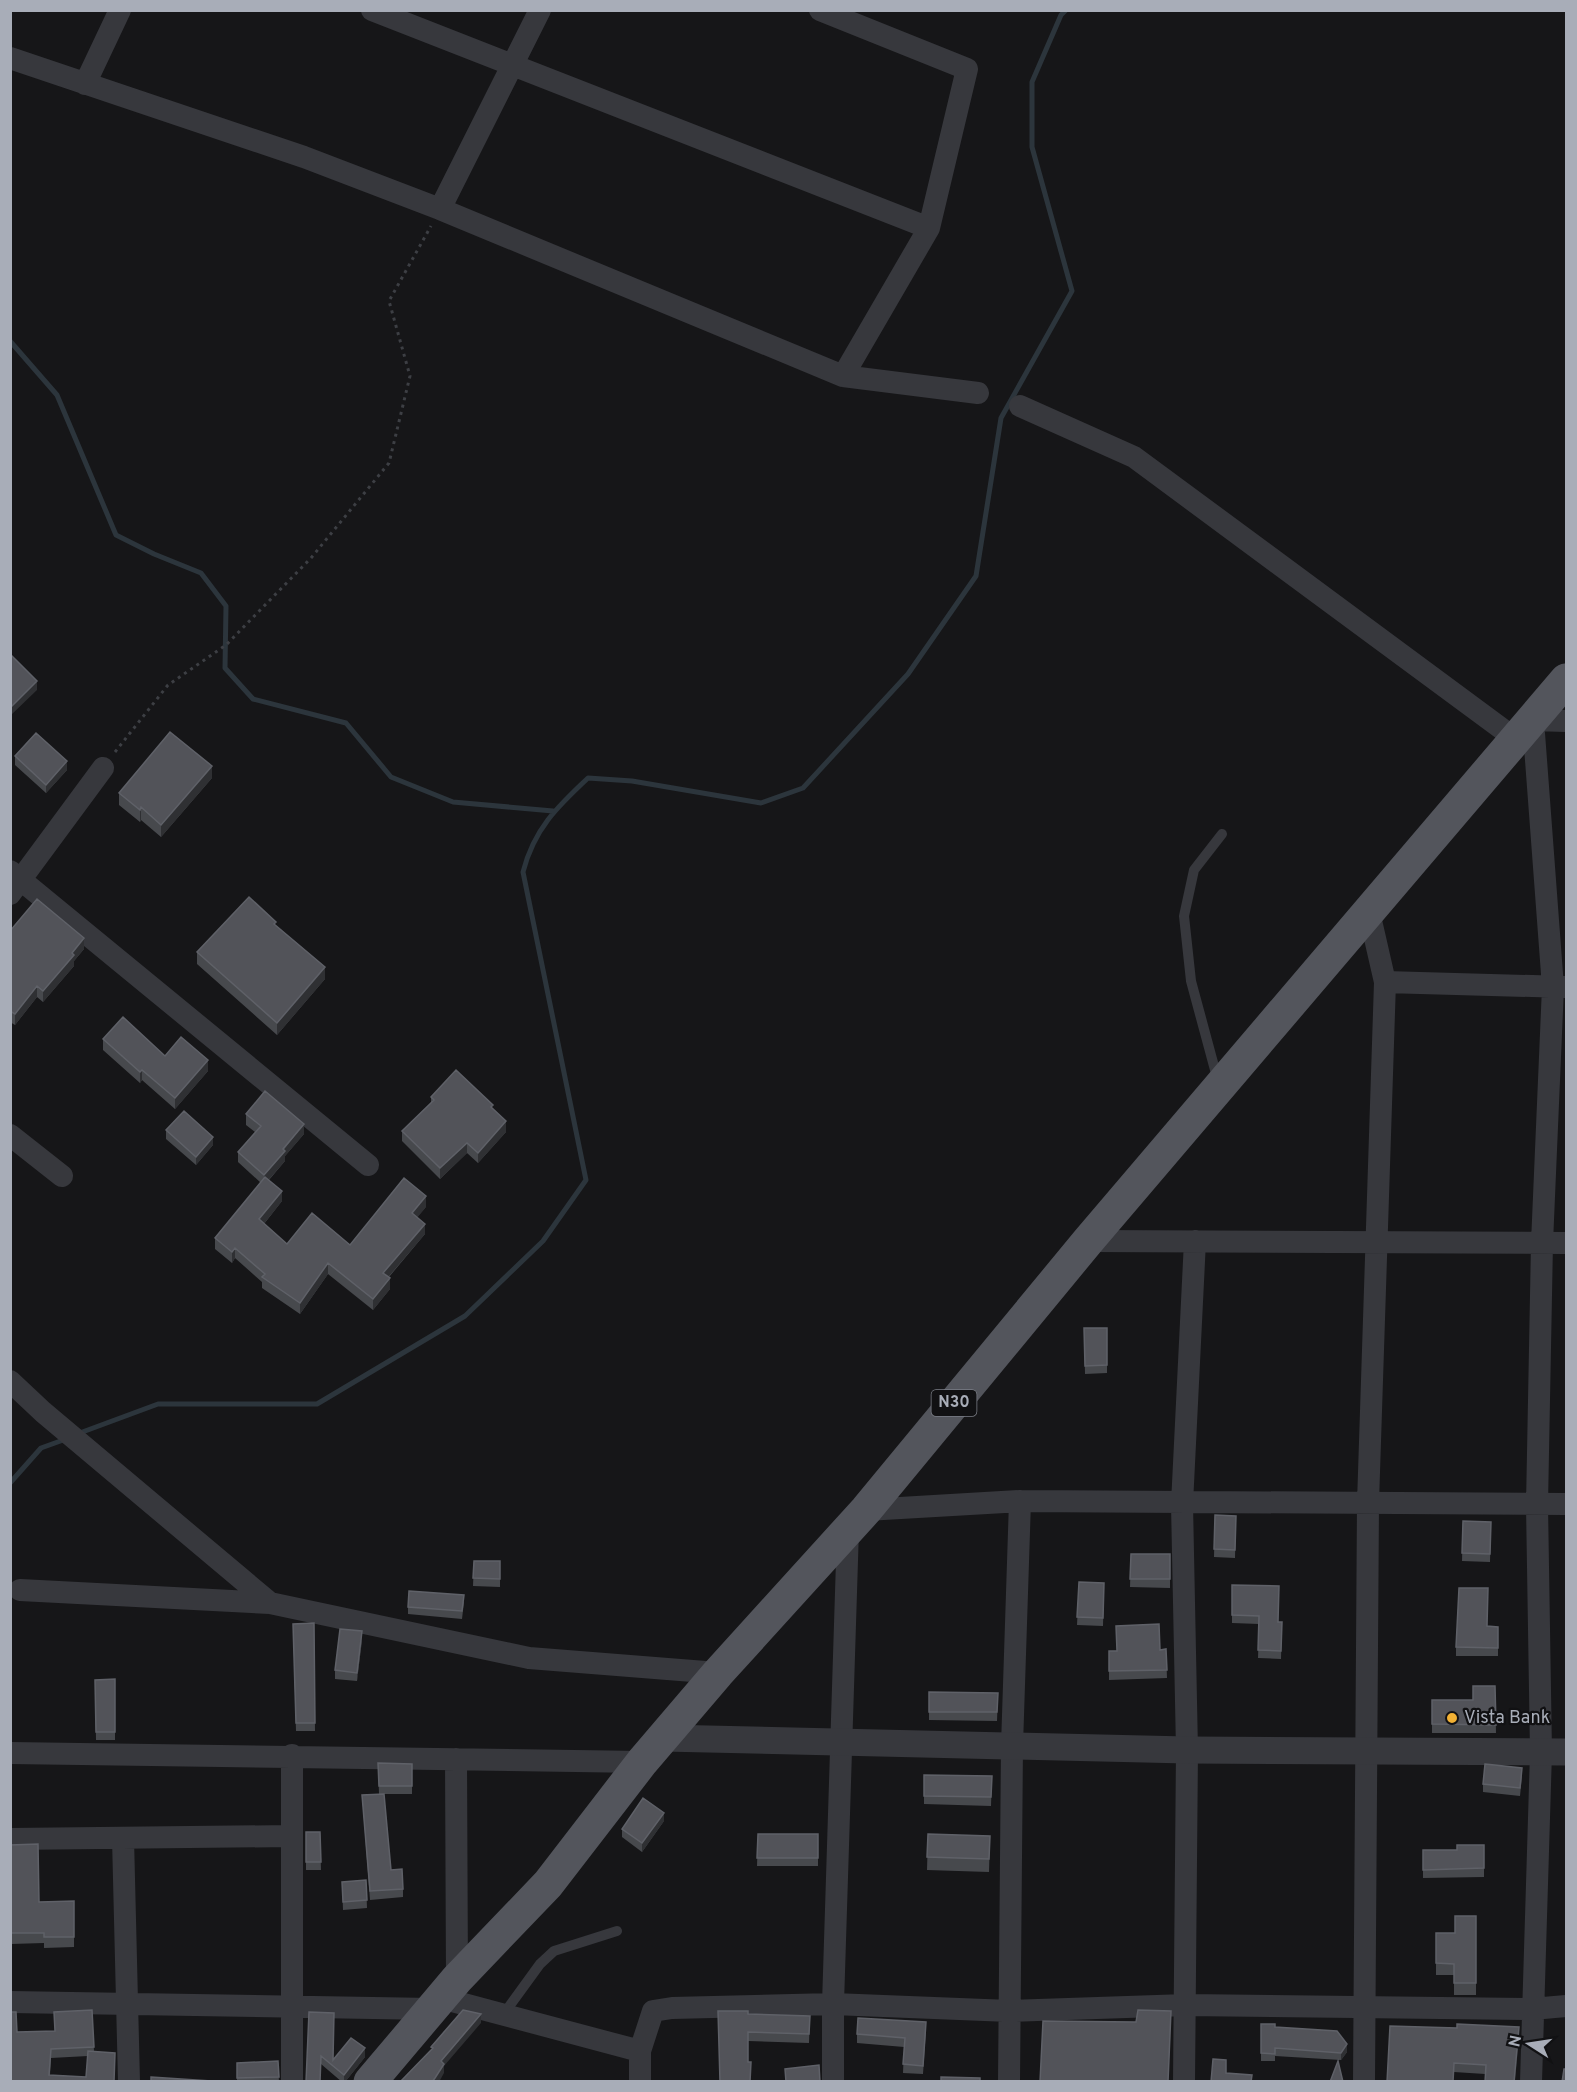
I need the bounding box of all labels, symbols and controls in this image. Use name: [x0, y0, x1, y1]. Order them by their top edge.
road number: N30: [932, 1390, 976, 1416]
place label: Vista Bank: [1464, 1707, 1550, 1730]
marker: Vista Bank: [1445, 1711, 1459, 1725]
north arrow: [1499, 2014, 1559, 2074]
text: N: [1505, 2034, 1527, 2049]

